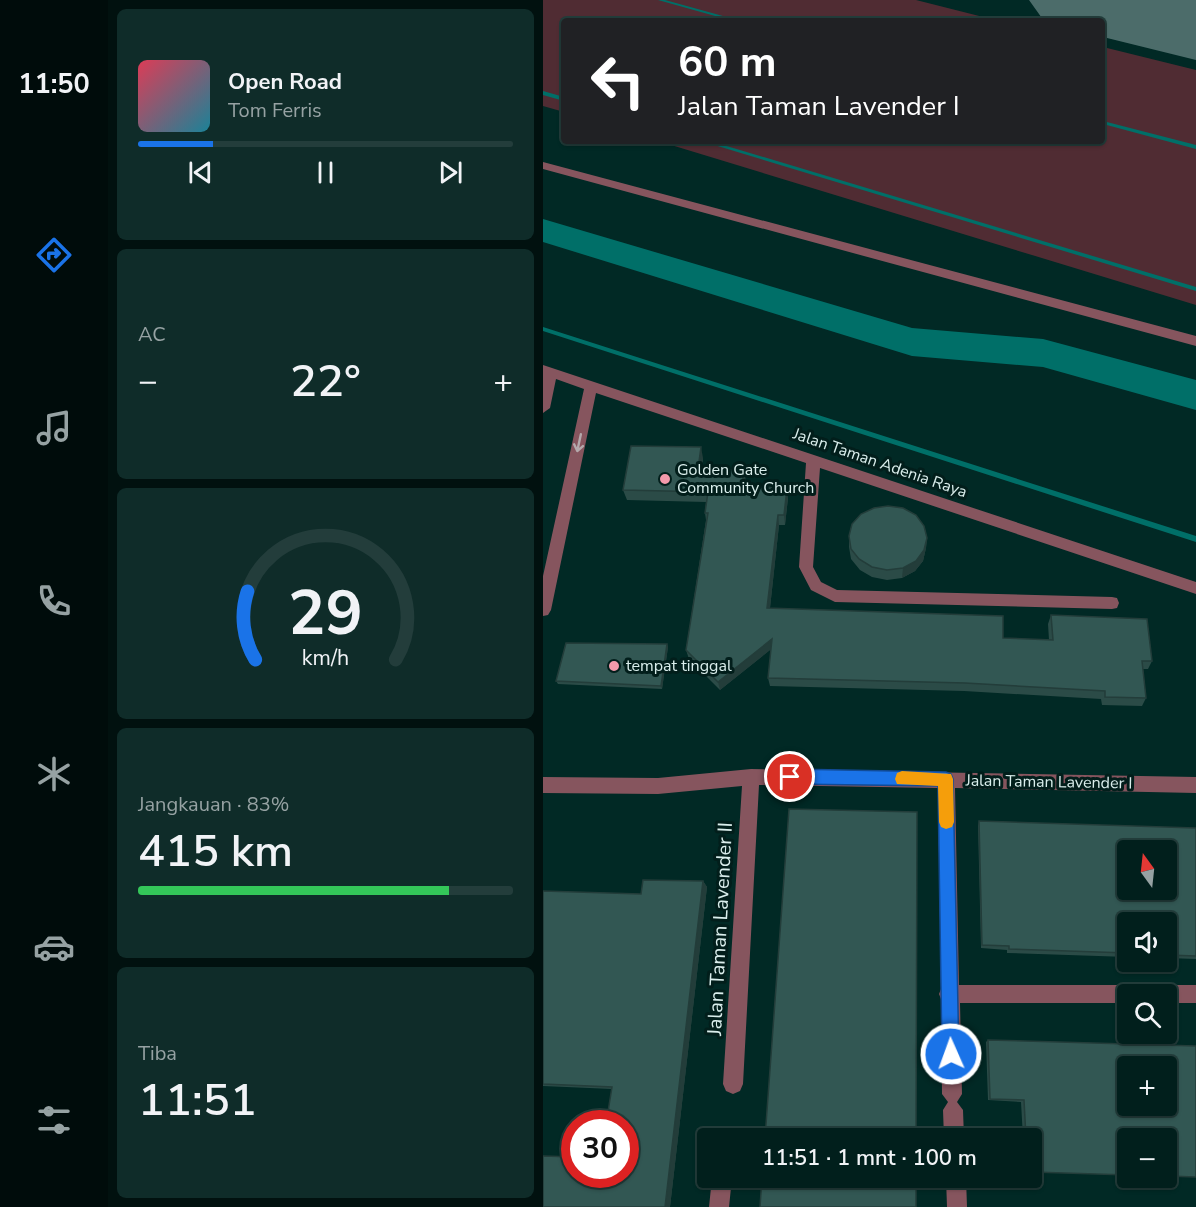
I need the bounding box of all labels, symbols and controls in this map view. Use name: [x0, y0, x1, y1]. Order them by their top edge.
text: 60 m: [678, 34, 777, 91]
icon: left: [579, 42, 657, 120]
text: 11:50: [18, 66, 90, 103]
text: Open Road: [228, 67, 342, 97]
text: Jalan Taman Lavender I: [678, 88, 960, 125]
text: Tom Ferris: [228, 97, 322, 124]
icon: previous: [184, 156, 217, 189]
icon: pause: [309, 156, 342, 189]
icon: next: [434, 156, 467, 189]
icon: directions: [33, 234, 75, 276]
text: AC: [138, 321, 166, 348]
text: 22°: [290, 351, 361, 412]
text: −: [138, 359, 158, 404]
text: +: [493, 359, 513, 404]
icon: music: [33, 407, 75, 449]
street label: Jalan Taman Adenia Raya: [789, 423, 970, 503]
one-way arrow: [573, 433, 584, 452]
place label: Golden Gate Community Church: [677, 459, 814, 499]
marker: Golden Gate Community Church: [658, 472, 672, 486]
text: 29: [288, 572, 363, 657]
icon: phone: [33, 580, 75, 622]
text: km/h: [302, 644, 349, 674]
place label: tempat tinggal: [626, 655, 732, 677]
marker: tempat tinggal: [607, 659, 621, 673]
pin: [764, 751, 815, 802]
icon: climate: [33, 753, 75, 795]
icon: arrive: [773, 760, 806, 793]
street label: Jalan Taman Lavender I: [964, 770, 1133, 794]
text: Jangkauan · 83%: [138, 791, 289, 818]
text: 415 km: [138, 821, 293, 882]
street label: Jalan Taman Lavender II: [701, 822, 739, 1037]
north arrow: [1117, 840, 1177, 900]
map controls: [1117, 840, 1177, 1188]
button: sound: [1117, 912, 1177, 972]
icon: car: [33, 926, 75, 968]
button: search: [1117, 984, 1177, 1044]
position arrow: [919, 1022, 983, 1086]
text: Tiba: [138, 1040, 177, 1067]
button: +: [1117, 1056, 1177, 1116]
text: 11:51: [138, 1070, 257, 1131]
icon: filters: [33, 1099, 75, 1141]
speed limit sign: 30: [561, 1110, 639, 1188]
button: −: [1117, 1128, 1177, 1188]
text: 11:51 · 1 mnt · 100 m: [762, 1143, 977, 1173]

